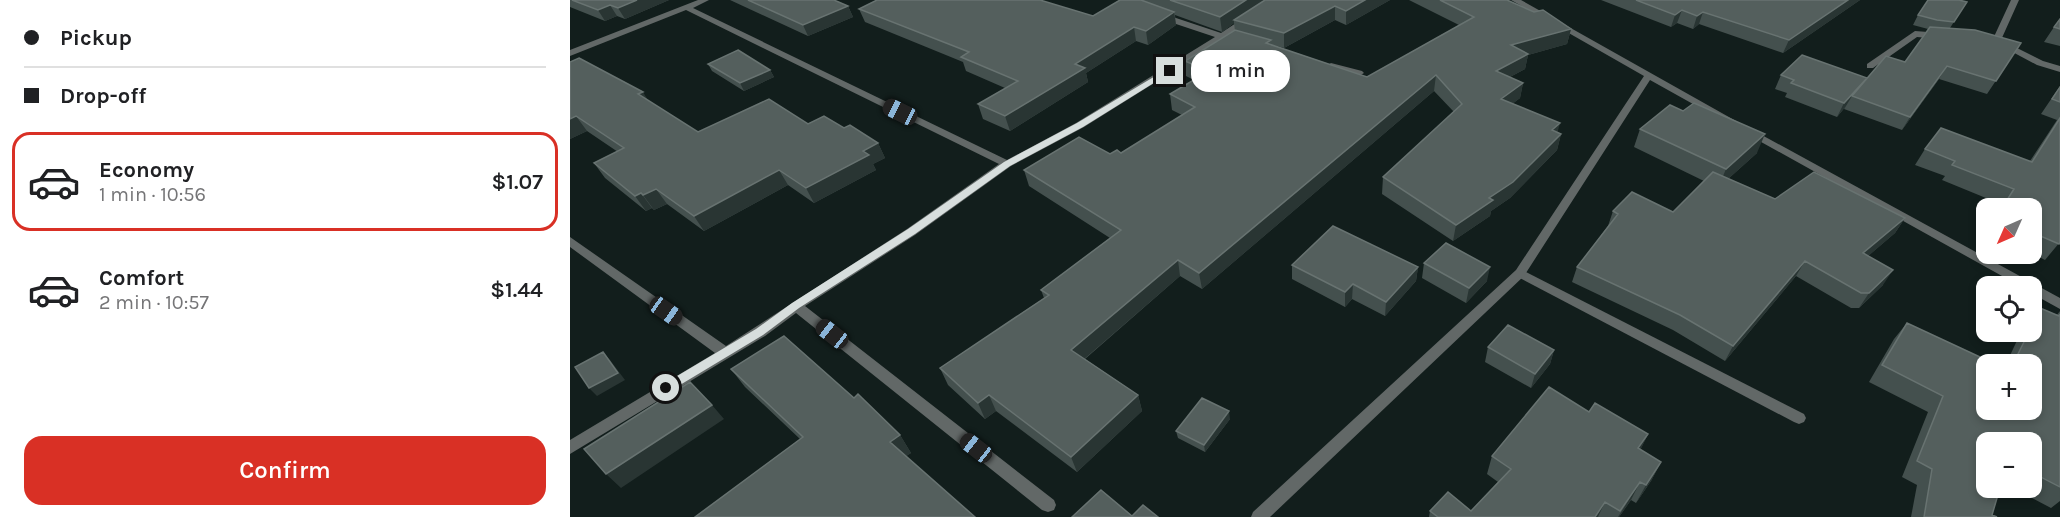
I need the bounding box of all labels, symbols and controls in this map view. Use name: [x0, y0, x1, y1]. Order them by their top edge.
text: Pickup: [60, 25, 132, 51]
callout: 1 min: [1191, 50, 1290, 92]
route end: [1156, 57, 1183, 84]
text: 1 min: [1216, 59, 1265, 82]
text: Drop-off: [60, 83, 146, 109]
car: [880, 96, 920, 128]
icon: car: [27, 155, 81, 209]
text: Economy: [99, 157, 194, 183]
text: $1.07: [492, 169, 543, 195]
text: 1 min · 10:56: [99, 183, 206, 206]
north arrow: [1976, 198, 2042, 264]
map controls: [1976, 198, 2042, 498]
icon: car: [27, 263, 81, 317]
text: Comfort: [99, 265, 184, 291]
button: locate: [1976, 276, 2042, 342]
text: $1.44: [490, 277, 543, 303]
text: 2 min · 10:57: [99, 291, 209, 314]
car: [646, 293, 686, 329]
car: [812, 316, 852, 352]
button: +: [1976, 354, 2042, 420]
route start: [652, 374, 679, 401]
car: [956, 430, 996, 466]
button: −: [1976, 432, 2042, 498]
button: Confirm: [24, 436, 546, 505]

